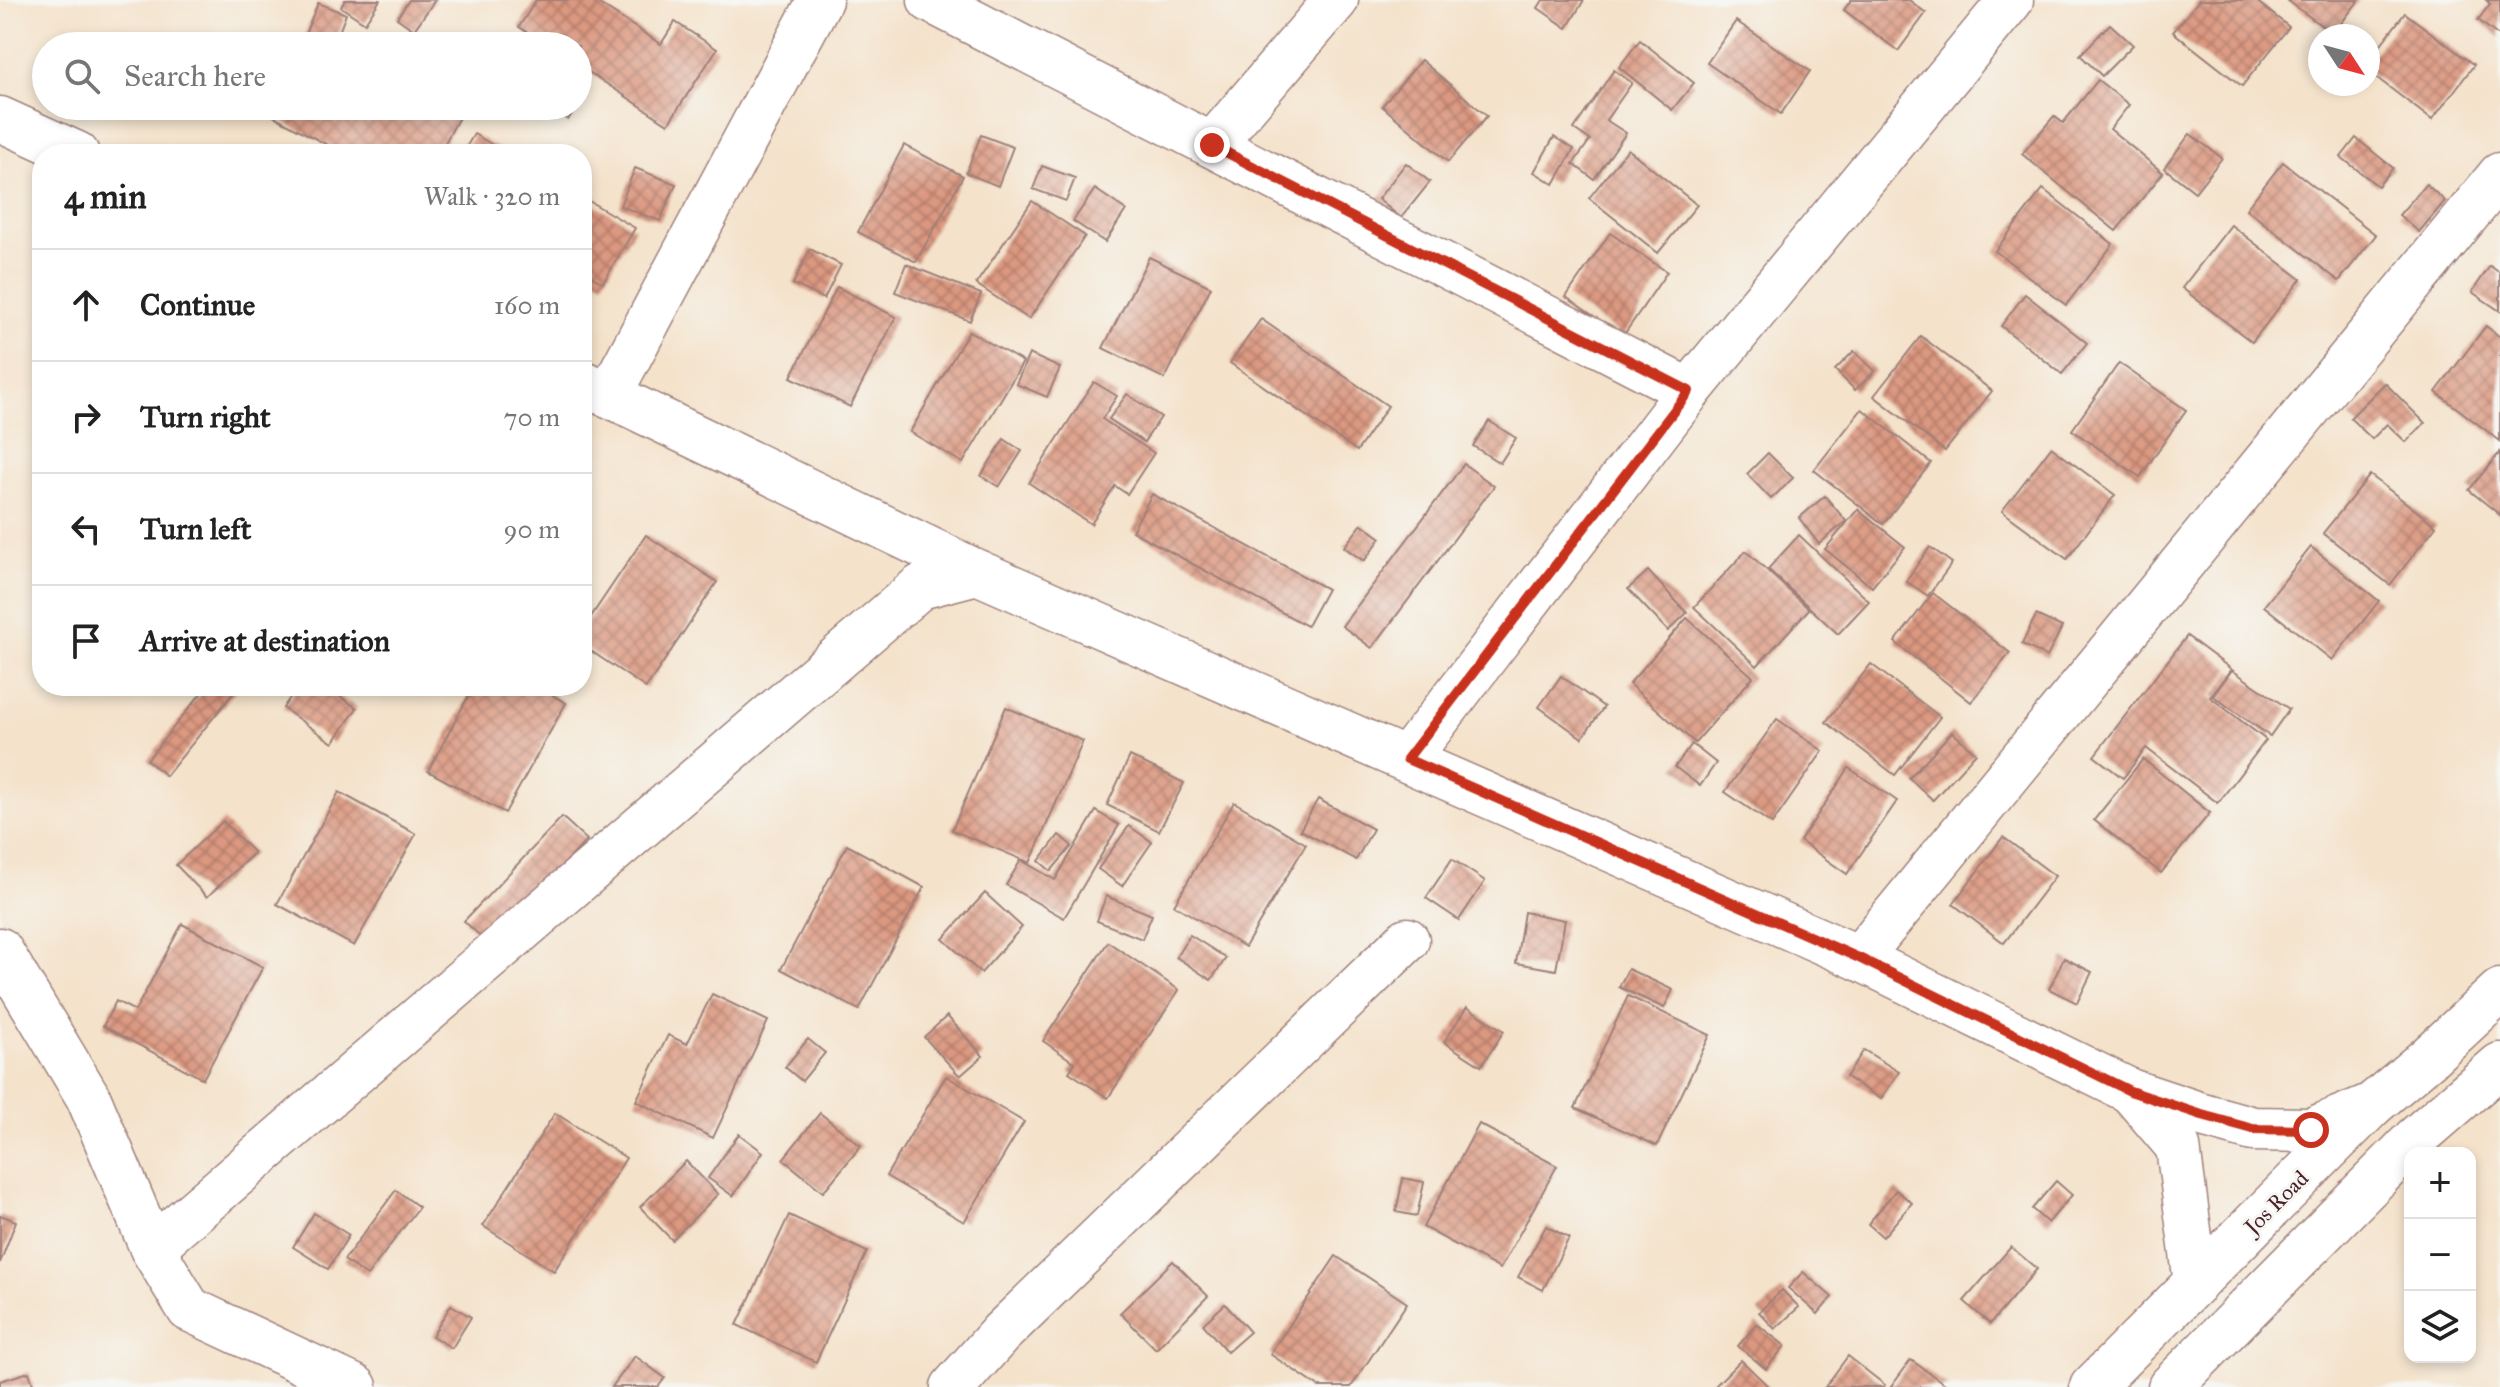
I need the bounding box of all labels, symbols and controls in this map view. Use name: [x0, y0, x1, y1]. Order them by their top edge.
north arrow: [2308, 24, 2380, 96]
search box: [32, 32, 592, 120]
icon: search: [60, 54, 104, 98]
text: Search here: [124, 58, 266, 94]
route end: [1194, 127, 1230, 163]
text: 4 min: [64, 176, 147, 217]
text: Walk · 320 m: [424, 180, 560, 212]
icon: ahead: [64, 283, 108, 327]
text: Continue: [140, 287, 255, 323]
text: 160 m: [494, 289, 560, 321]
icon: right: [64, 395, 108, 439]
text: Turn right: [140, 399, 271, 435]
text: 70 m: [504, 401, 560, 433]
icon: left: [64, 507, 108, 551]
text: Turn left: [140, 511, 251, 547]
text: 90 m: [503, 513, 560, 545]
icon: arrive: [64, 619, 108, 663]
text: Arrive at destination: [140, 623, 390, 659]
route start: [2293, 1112, 2329, 1148]
map controls: [2404, 1147, 2476, 1363]
button: +: [2404, 1147, 2476, 1219]
street label: Jos Road: [2237, 1165, 2314, 1241]
button: −: [2404, 1219, 2476, 1291]
button: layers: [2404, 1291, 2476, 1363]

